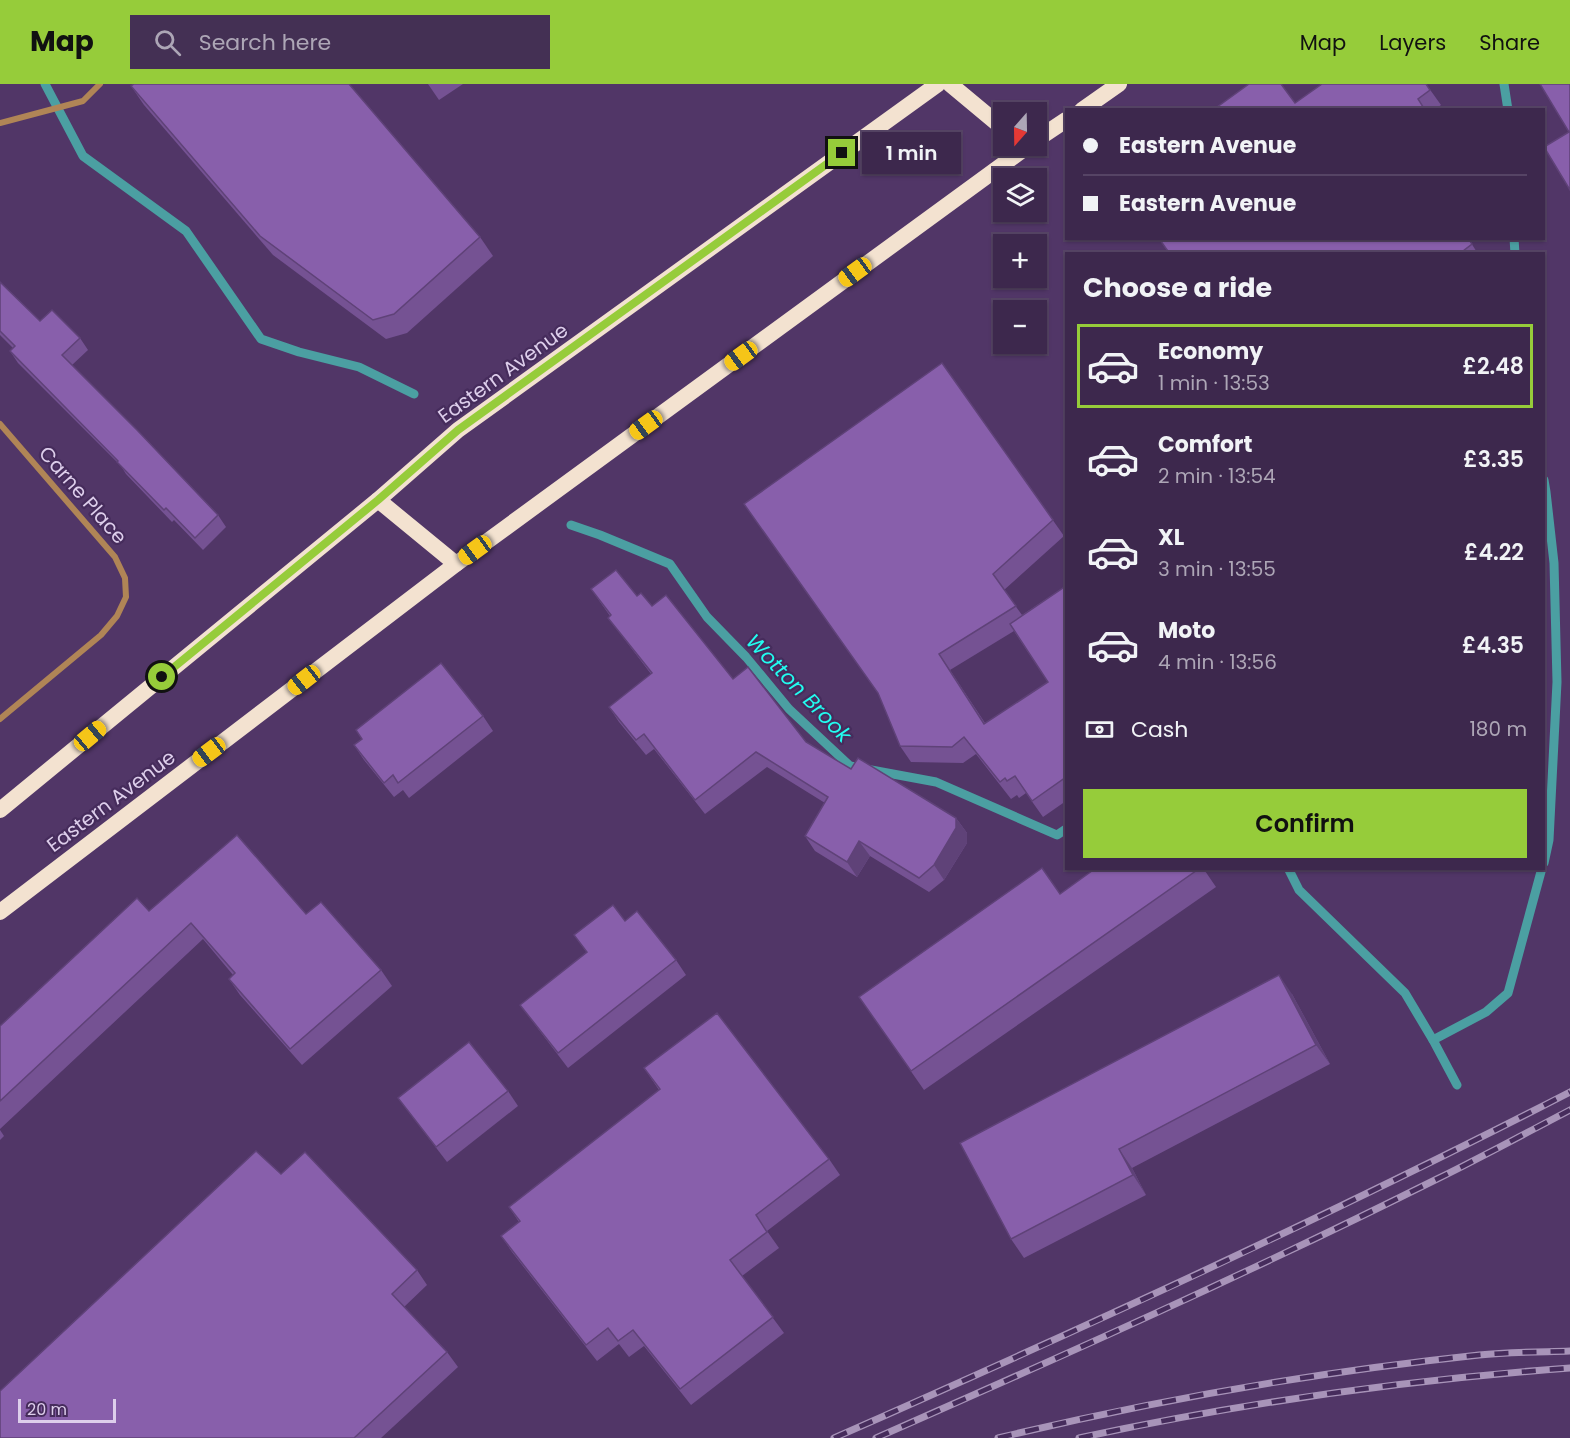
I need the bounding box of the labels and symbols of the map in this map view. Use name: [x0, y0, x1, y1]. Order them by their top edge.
north arrow: [993, 102, 1047, 156]
callout: 1 min: [863, 132, 962, 174]
route end: [828, 139, 855, 166]
car: [835, 254, 875, 290]
street label: Eastern Avenue: [432, 316, 574, 430]
car: [721, 338, 761, 374]
car: [626, 407, 666, 443]
street label: Carne Place: [33, 440, 133, 550]
car: [455, 532, 495, 568]
water label: Wotton Brook: [740, 627, 859, 750]
car: [284, 662, 324, 698]
route start: [148, 663, 175, 690]
car: [70, 718, 110, 754]
car: [189, 734, 229, 770]
street label: Eastern Avenue: [41, 743, 181, 859]
scale bar: [18, 1396, 116, 1424]

